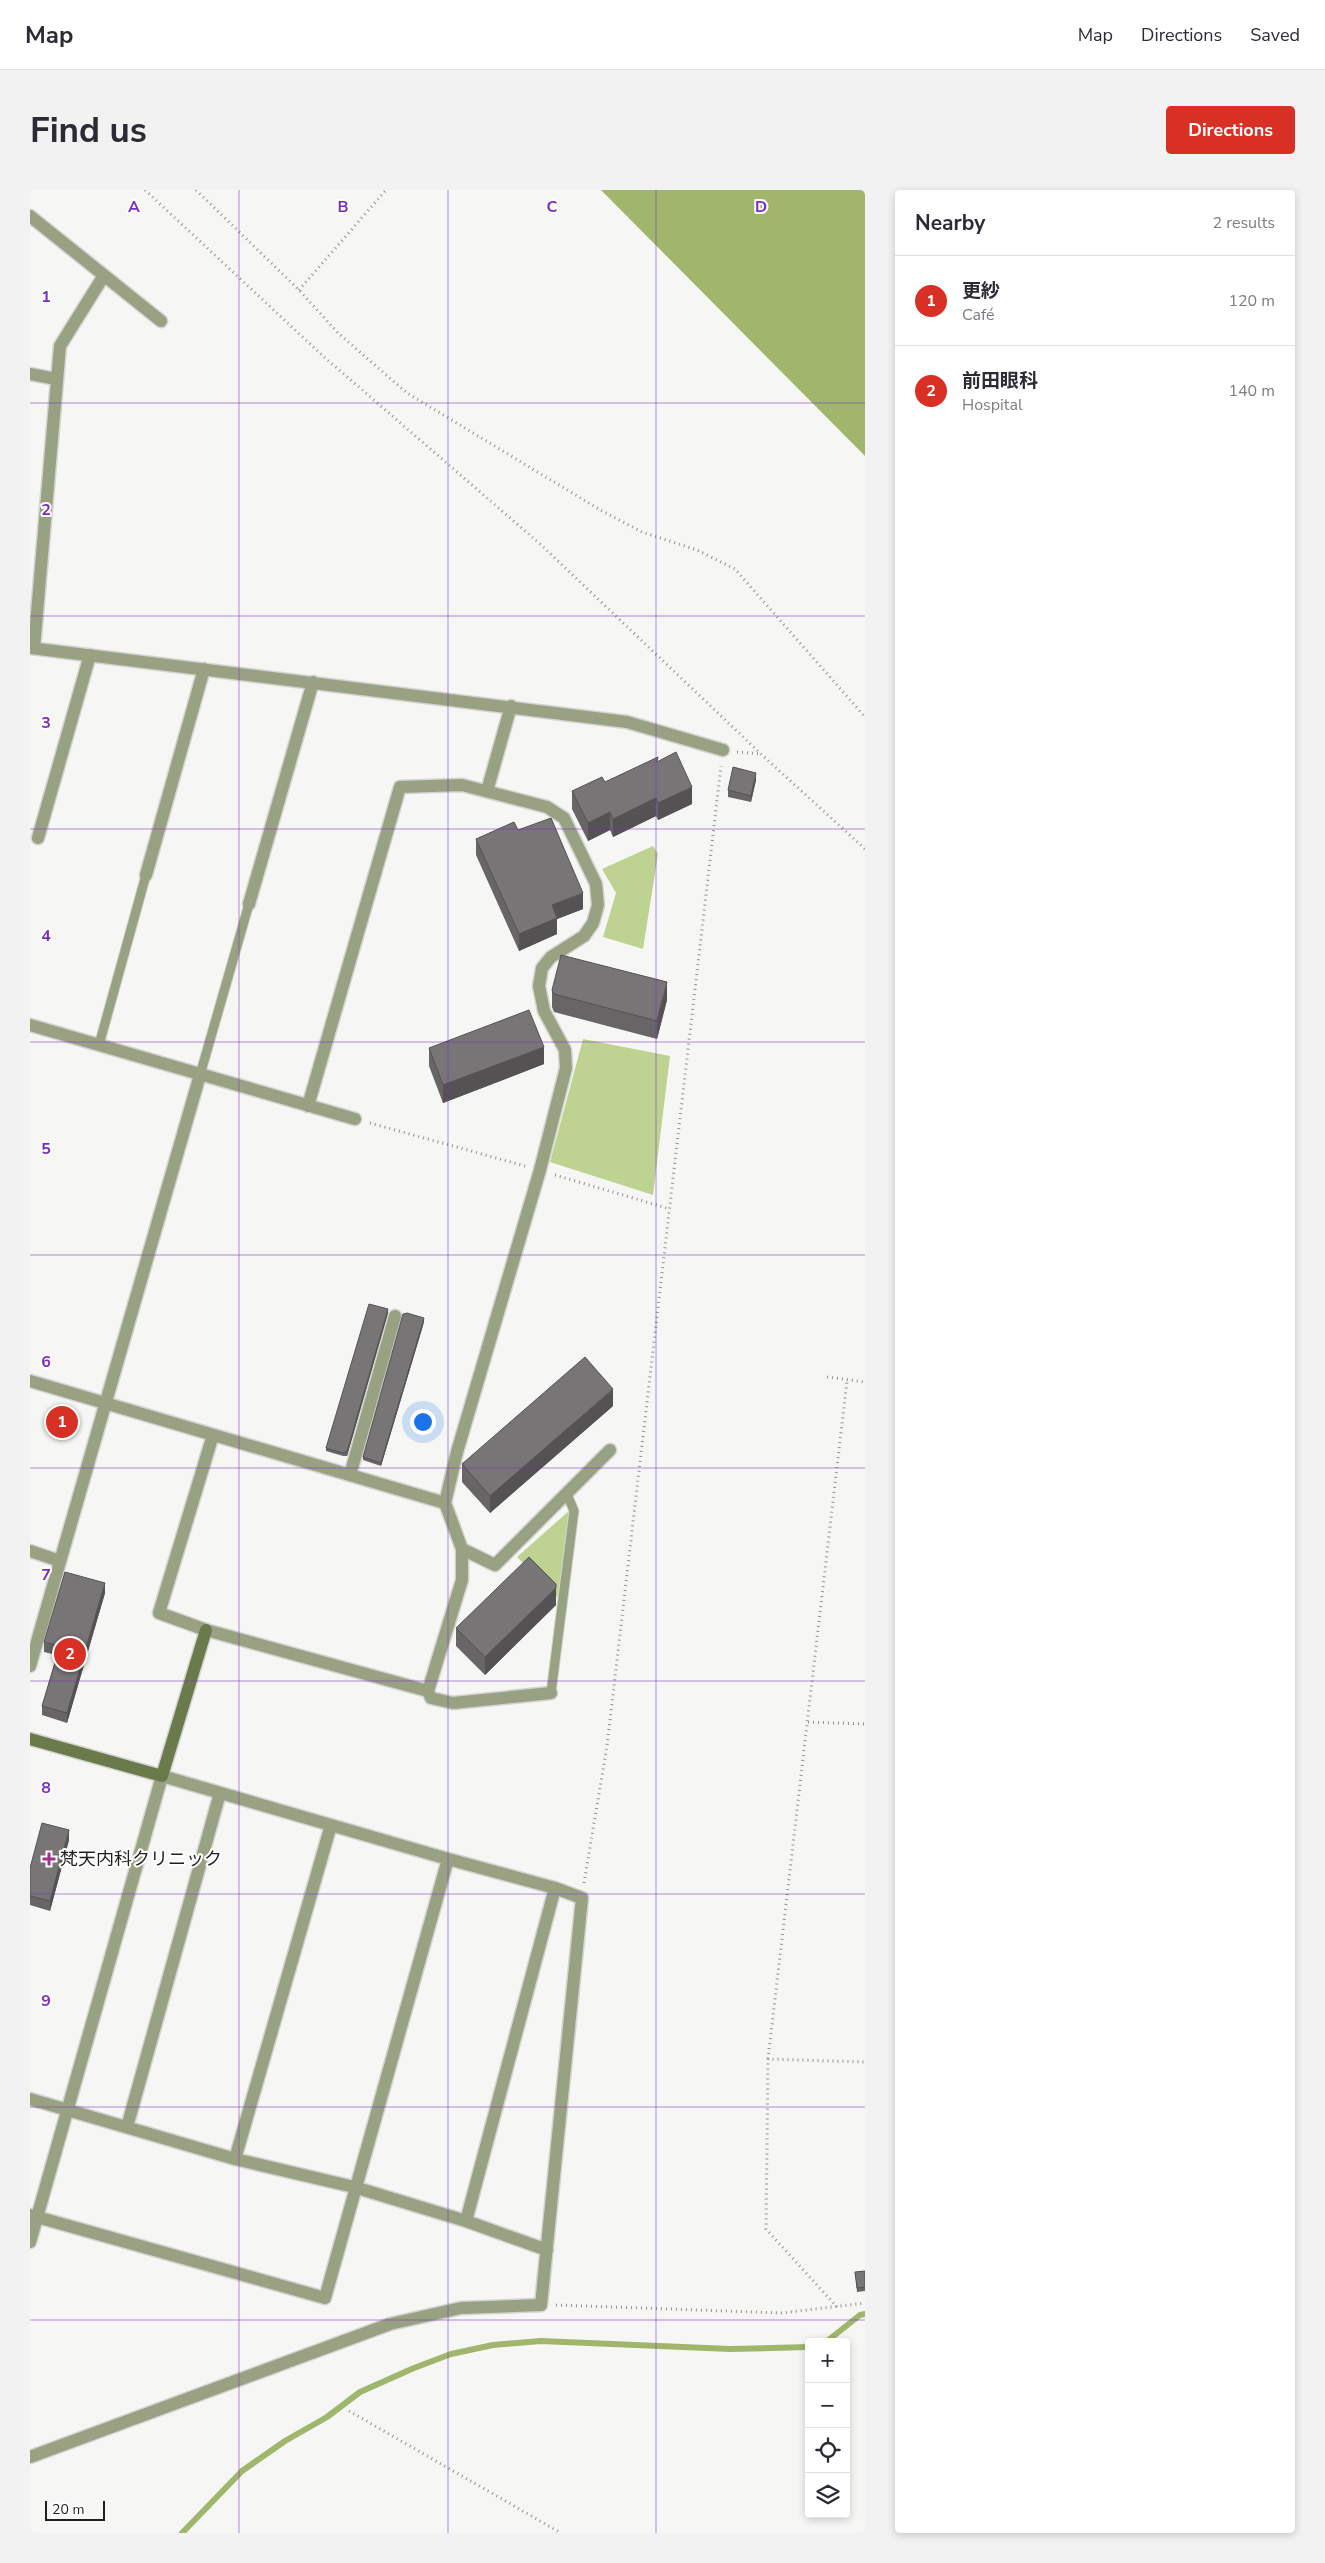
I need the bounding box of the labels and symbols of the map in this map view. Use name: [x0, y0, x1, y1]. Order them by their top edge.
text: A: [128, 196, 140, 218]
text: B: [337, 196, 349, 218]
text: C: [547, 196, 558, 218]
text: D: [755, 196, 767, 218]
text: 1: [41, 286, 51, 308]
text: 2: [41, 499, 51, 521]
text: 3: [41, 712, 51, 734]
text: 4: [41, 925, 51, 947]
text: 5: [41, 1138, 51, 1160]
text: 6: [41, 1351, 51, 1373]
pin: 1: [46, 1403, 78, 1441]
your location: [410, 1409, 436, 1435]
text: 7: [41, 1564, 51, 1586]
pin: 2: [54, 1635, 86, 1673]
text: 8: [41, 1777, 51, 1799]
place label: 梵天内科クリニック: [60, 1847, 222, 1871]
marker: 梵天内科クリニック: [42, 1852, 56, 1866]
text: 9: [41, 1990, 51, 2012]
scale bar: [45, 2498, 105, 2521]

